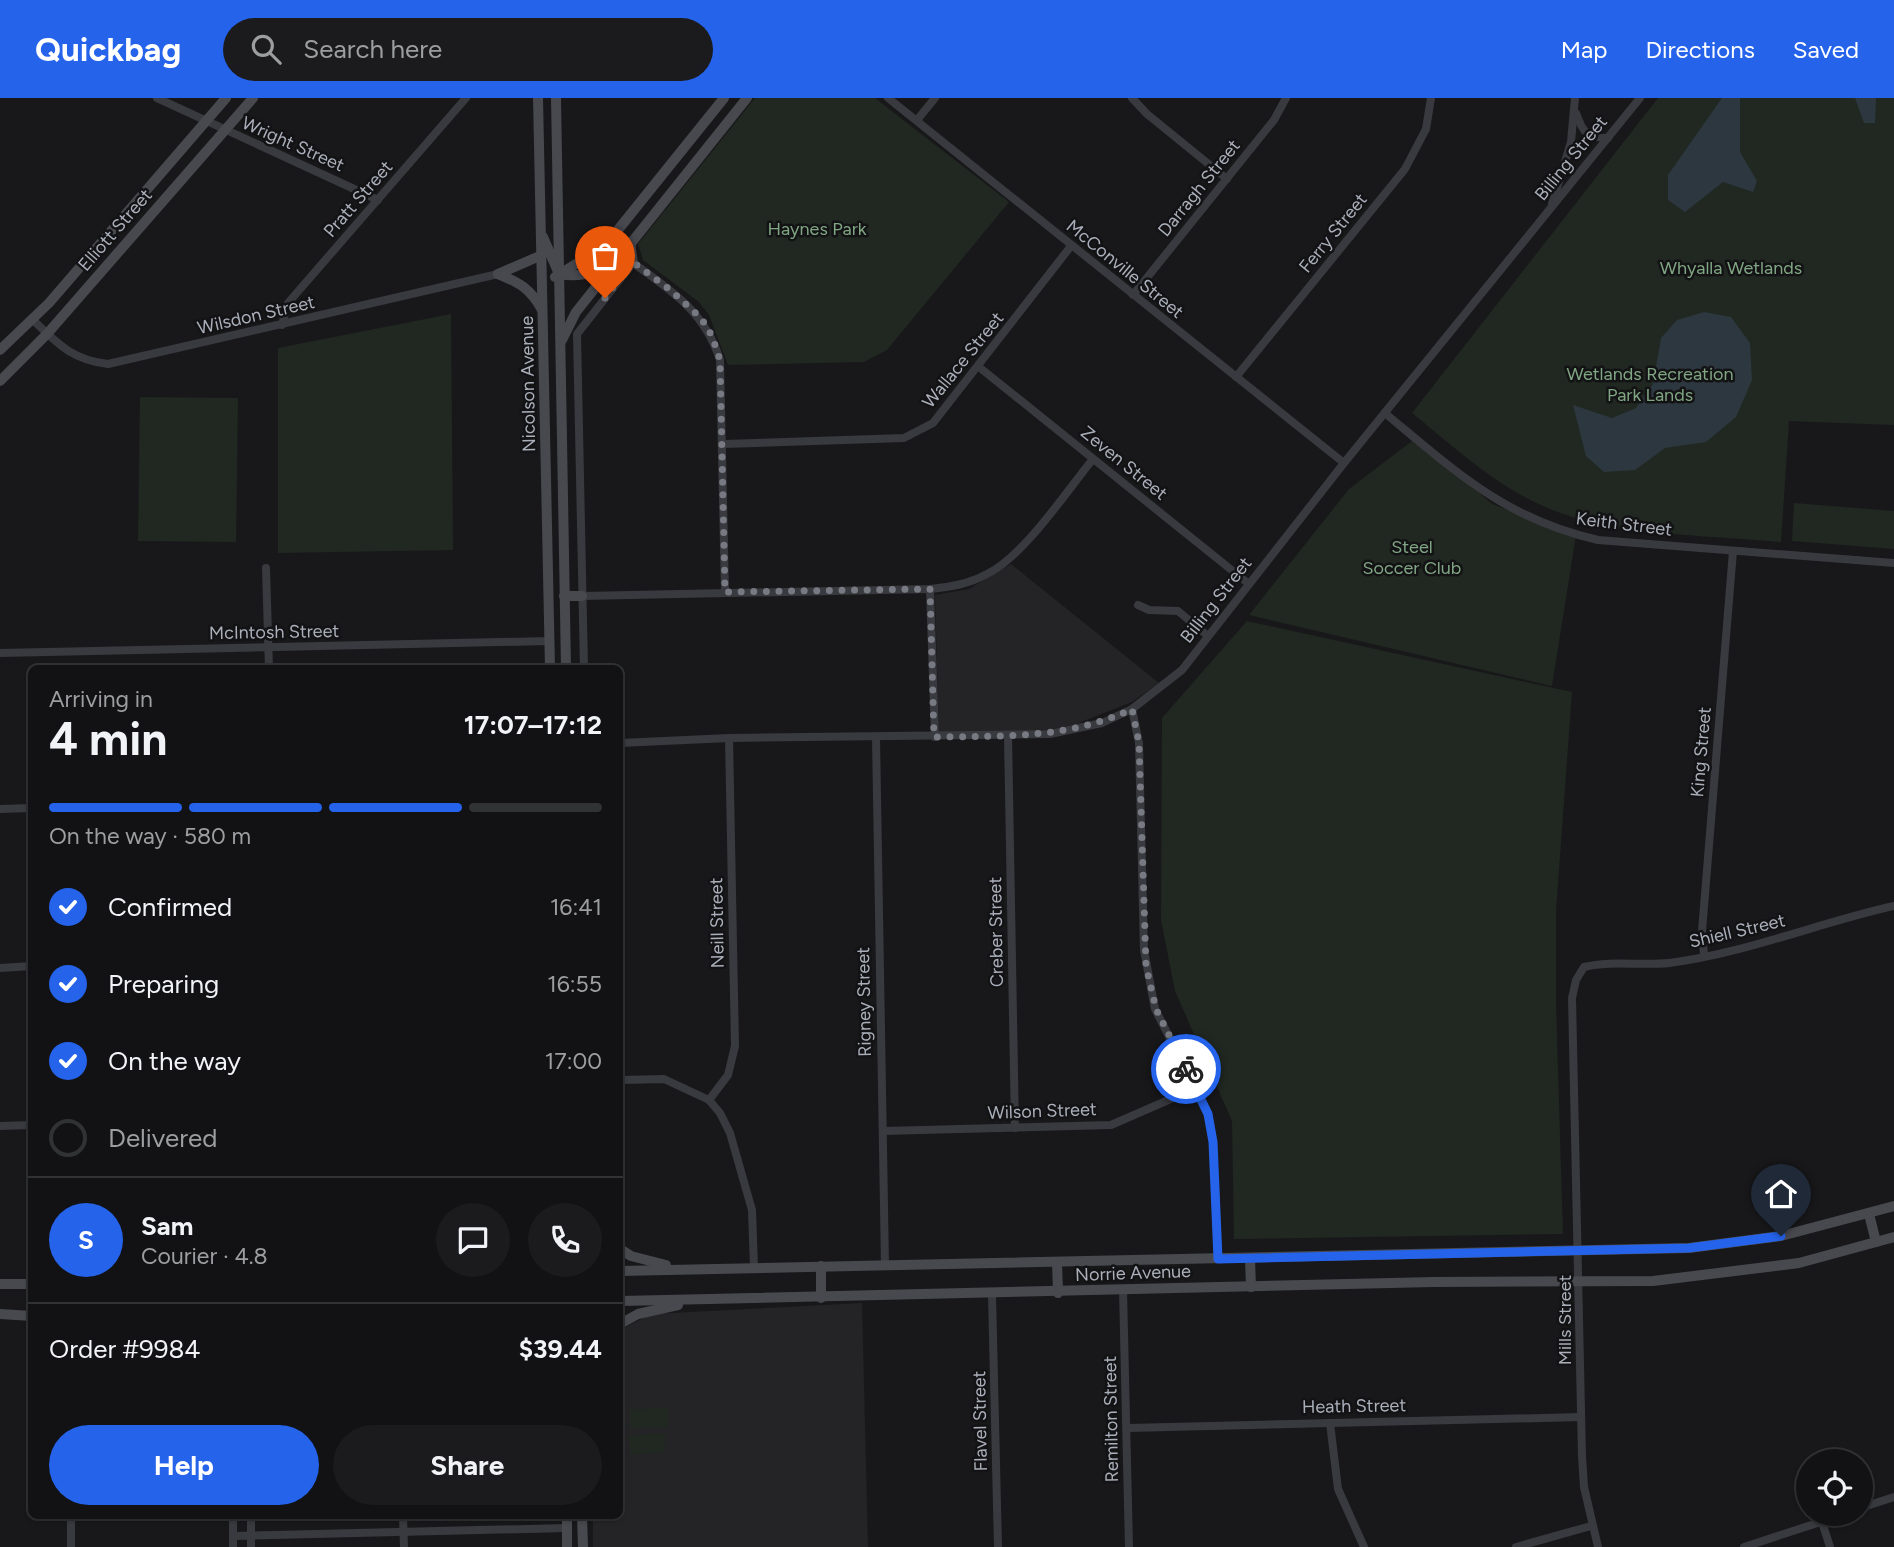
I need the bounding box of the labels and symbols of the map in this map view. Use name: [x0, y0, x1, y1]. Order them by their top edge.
street label: Billing Street: [1530, 111, 1612, 205]
street label: Wright Street: [238, 112, 348, 176]
street label: Darragh Street: [1153, 135, 1245, 241]
street label: Pratt Street: [319, 156, 397, 242]
street label: Elliott Street: [73, 184, 157, 276]
street label: Ferry Street: [1294, 189, 1372, 277]
street label: McConville Street: [1062, 215, 1188, 323]
park label: Haynes Park: [768, 218, 867, 240]
pin: [575, 226, 635, 298]
park label: Whyalla Wetlands: [1660, 257, 1802, 279]
street label: Wilsdon Street: [195, 291, 317, 339]
street label: Wallace Street: [918, 307, 1009, 412]
street label: Nicolson Avenue: [516, 315, 540, 452]
park label: Wetlands Recreation Park Lands: [1566, 363, 1734, 406]
street label: Zeven Street: [1076, 421, 1172, 505]
street label: Keith Street: [1575, 507, 1673, 541]
park label: Steel Soccer Club: [1363, 536, 1461, 579]
street label: Billing Street: [1176, 553, 1256, 647]
street label: McIntosh Street: [209, 620, 340, 644]
street label: King Street: [1686, 706, 1716, 798]
street label: Neill Street: [705, 877, 729, 969]
street label: Creber Street: [984, 877, 1008, 987]
street label: Shiell Street: [1687, 909, 1787, 953]
street label: Rigney Street: [852, 947, 876, 1057]
courier: [1151, 1034, 1221, 1104]
street label: Wilson Street: [987, 1098, 1097, 1124]
pin: [1751, 1164, 1811, 1236]
street label: Norrie Avenue: [1075, 1260, 1191, 1286]
street label: Mills Street: [1554, 1275, 1576, 1365]
street label: Remilton Street: [1099, 1355, 1123, 1483]
street label: Flavel Street: [968, 1370, 992, 1471]
street label: Heath Street: [1302, 1394, 1406, 1418]

